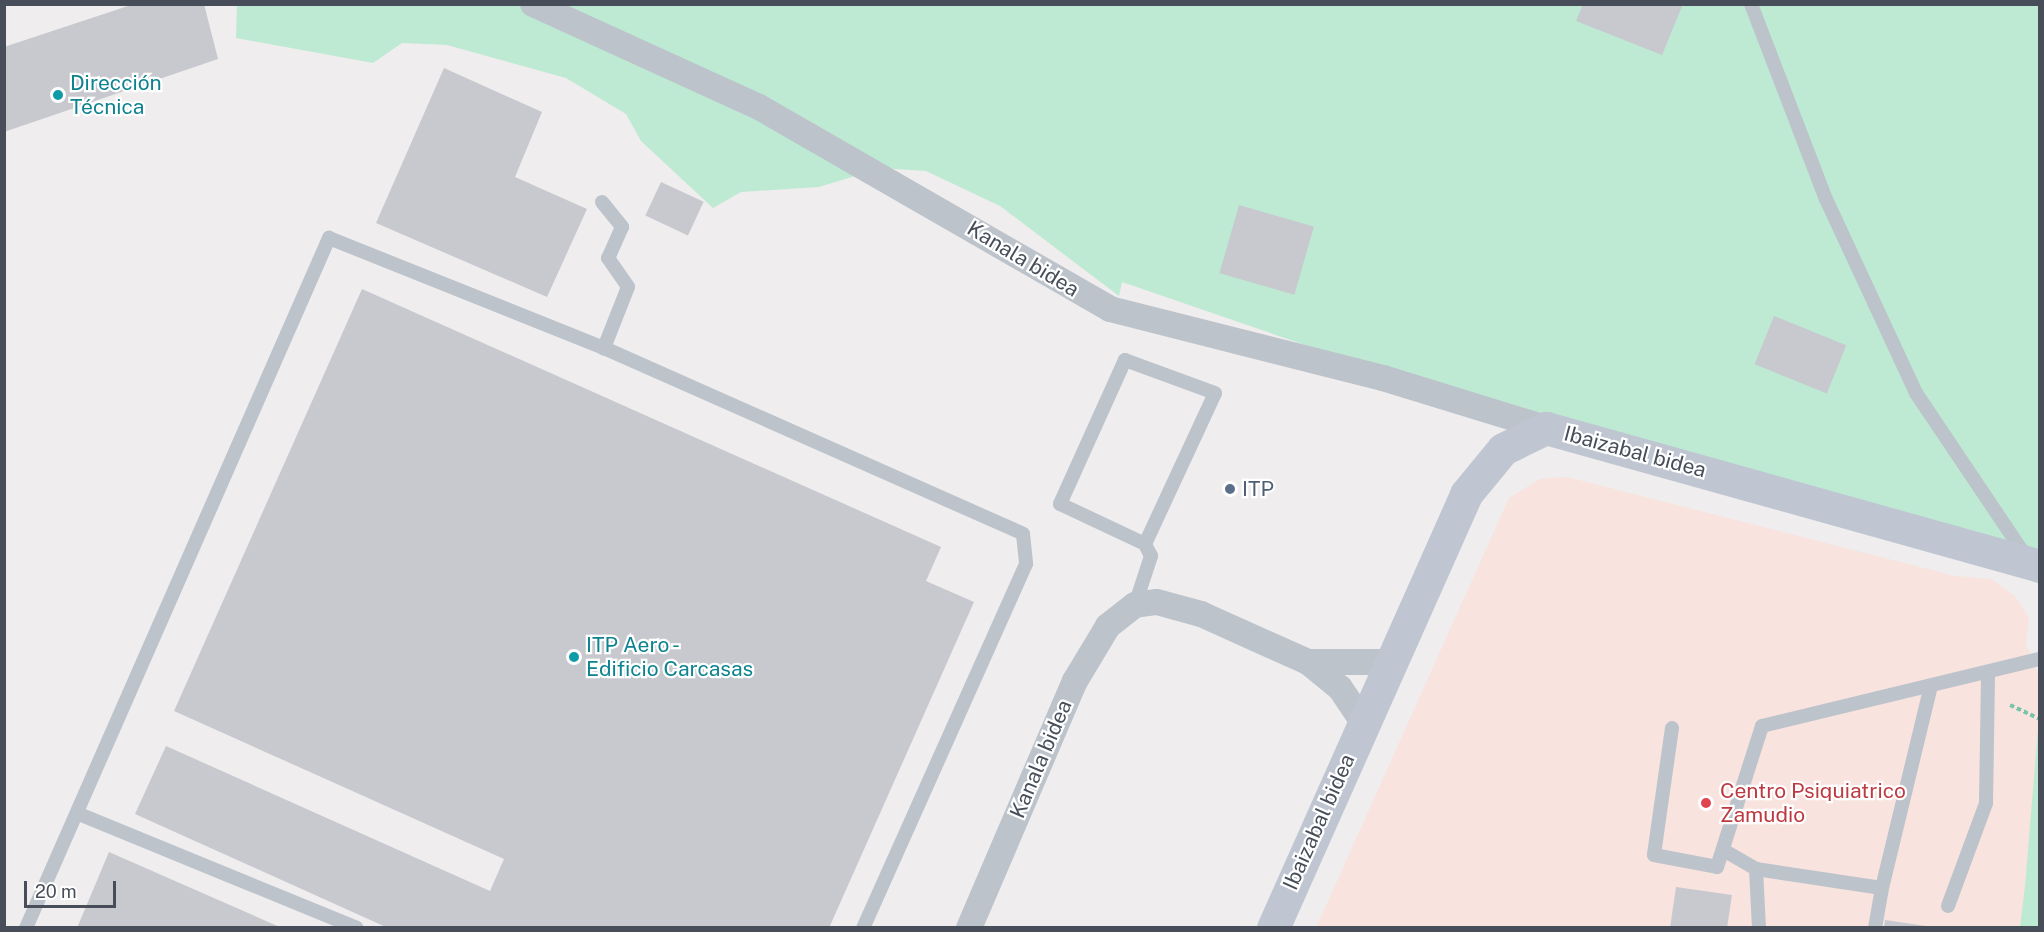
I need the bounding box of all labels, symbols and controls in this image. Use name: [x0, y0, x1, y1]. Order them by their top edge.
place label: Dirección Técnica: [70, 70, 162, 120]
marker: Dirección Técnica: [51, 88, 65, 102]
street label: Kanala bidea: [962, 216, 1084, 302]
street label: Ibaizabal bidea: [1561, 421, 1709, 483]
place label: ITP: [1242, 476, 1274, 502]
marker: ITP: [1223, 482, 1237, 496]
place label: ITP Aero - Edificio Carcasas: [586, 632, 753, 682]
marker: ITP Aero - Edificio Carcasas: [567, 650, 581, 664]
street label: Kanala bidea: [1005, 696, 1077, 822]
street label: Ibaizabal bidea: [1278, 750, 1360, 894]
place label: Centro Psiquiatrico Zamudio: [1720, 778, 1906, 828]
marker: Centro Psiquiatrico Zamudio: [1697, 794, 1715, 812]
scale bar: [27, 869, 118, 907]
text: 20 m: [35, 881, 77, 902]

